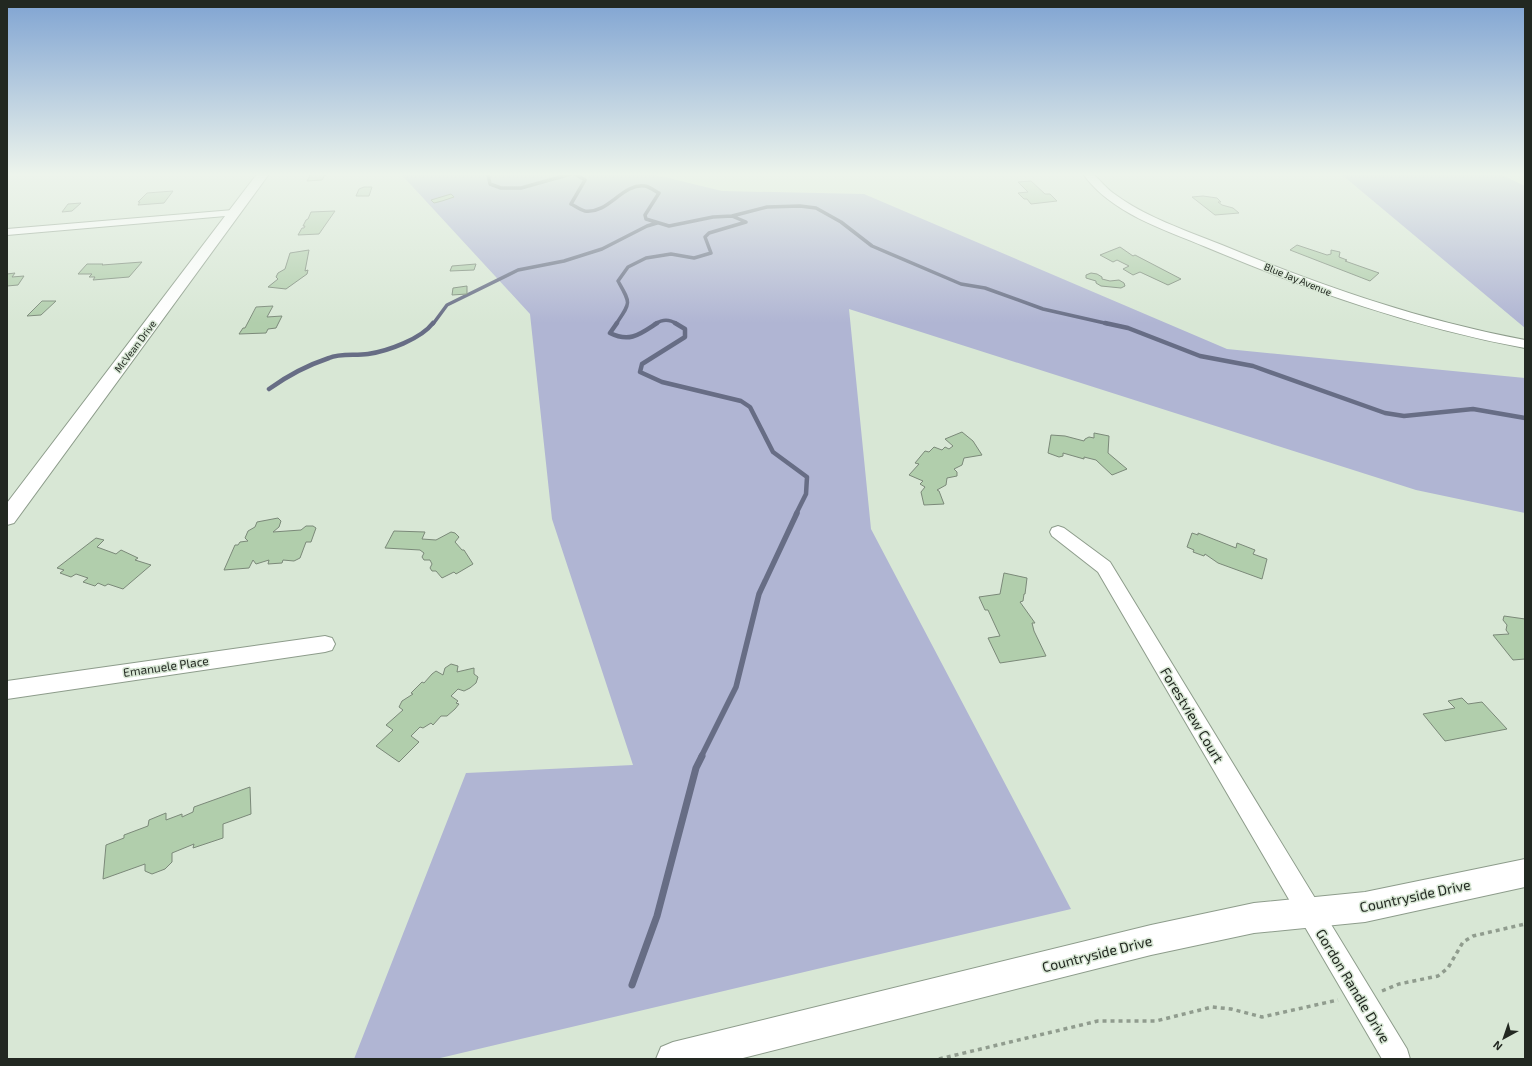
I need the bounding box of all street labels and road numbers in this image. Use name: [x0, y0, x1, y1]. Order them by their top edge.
street label: Blue Jay Avenue: [1262, 260, 1334, 298]
street label: McVean Drive: [112, 318, 158, 374]
street label: Emanuele Place: [122, 653, 210, 679]
street label: Forestview Court: [1157, 664, 1228, 766]
street label: Countryside Drive: [1358, 875, 1472, 916]
street label: Gordon Randle Drive: [1313, 926, 1394, 1046]
street label: Countryside Drive: [1040, 932, 1154, 975]

